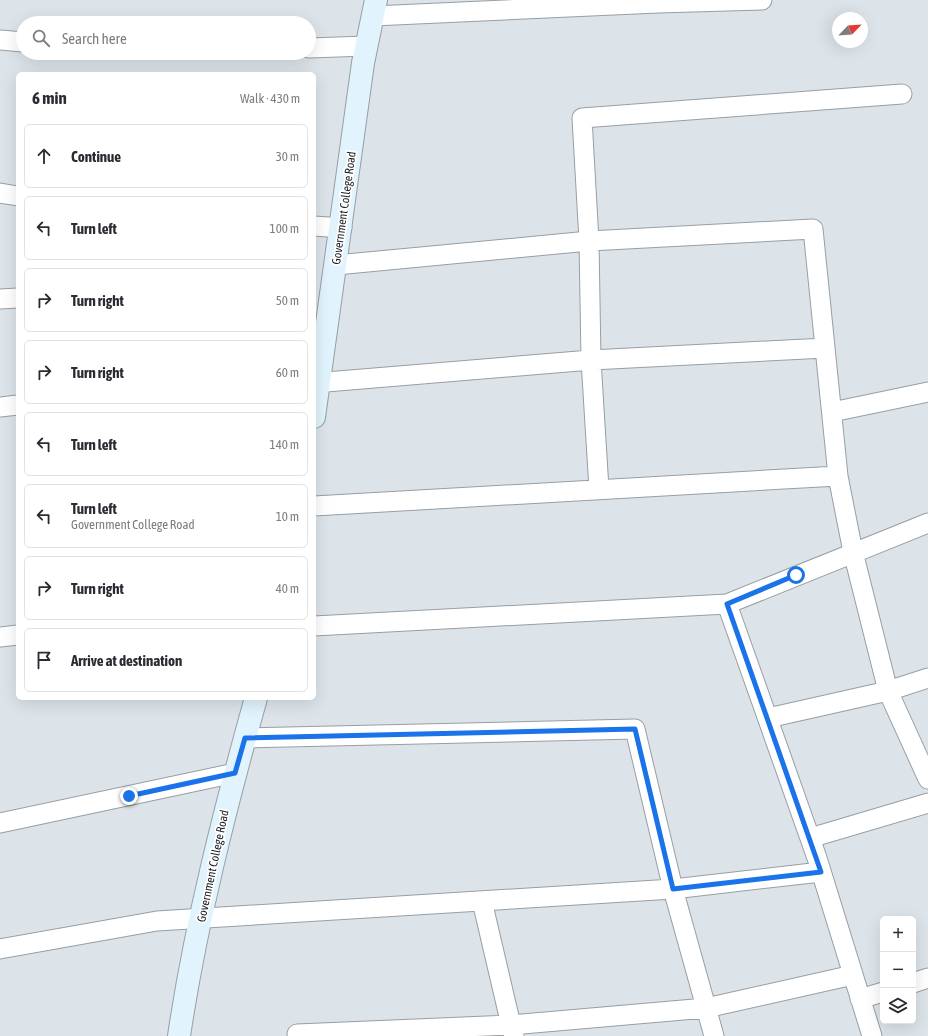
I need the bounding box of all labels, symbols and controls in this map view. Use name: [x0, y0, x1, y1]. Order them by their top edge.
north arrow: [832, 12, 868, 48]
search box: [16, 16, 316, 60]
icon: search: [30, 27, 52, 49]
text: Search here: [62, 30, 127, 47]
text: 6 min: [32, 88, 67, 108]
text: Walk · 430 m: [240, 91, 300, 106]
icon: ahead: [33, 145, 55, 167]
text: Continue: [71, 148, 121, 165]
text: 30 m: [276, 149, 299, 164]
street label: Government College Road: [329, 150, 359, 266]
icon: left: [33, 217, 55, 239]
text: Turn left: [71, 220, 117, 237]
text: 100 m: [270, 221, 299, 236]
icon: right: [33, 289, 55, 311]
text: Turn right: [71, 292, 124, 309]
text: 50 m: [276, 293, 299, 308]
icon: right: [33, 361, 55, 383]
text: Turn right: [71, 364, 124, 381]
text: 60 m: [276, 365, 299, 380]
icon: left: [33, 433, 55, 455]
text: Turn left: [71, 436, 117, 453]
text: 140 m: [270, 437, 299, 452]
text: Turn left: [71, 500, 117, 517]
icon: left: [33, 505, 55, 527]
text: 10 m: [276, 509, 299, 524]
text: Government College Road: [71, 517, 195, 532]
route start: [787, 566, 805, 584]
icon: right: [33, 577, 55, 599]
text: Turn right: [71, 580, 124, 597]
text: 40 m: [276, 581, 299, 596]
icon: arrive: [33, 649, 55, 671]
text: Arrive at destination: [71, 652, 182, 669]
route end: [120, 787, 138, 805]
street label: Government College Road: [194, 809, 232, 923]
map controls: [880, 916, 916, 1024]
button: +: [880, 916, 916, 952]
button: −: [880, 952, 916, 988]
button: layers: [880, 988, 916, 1024]

